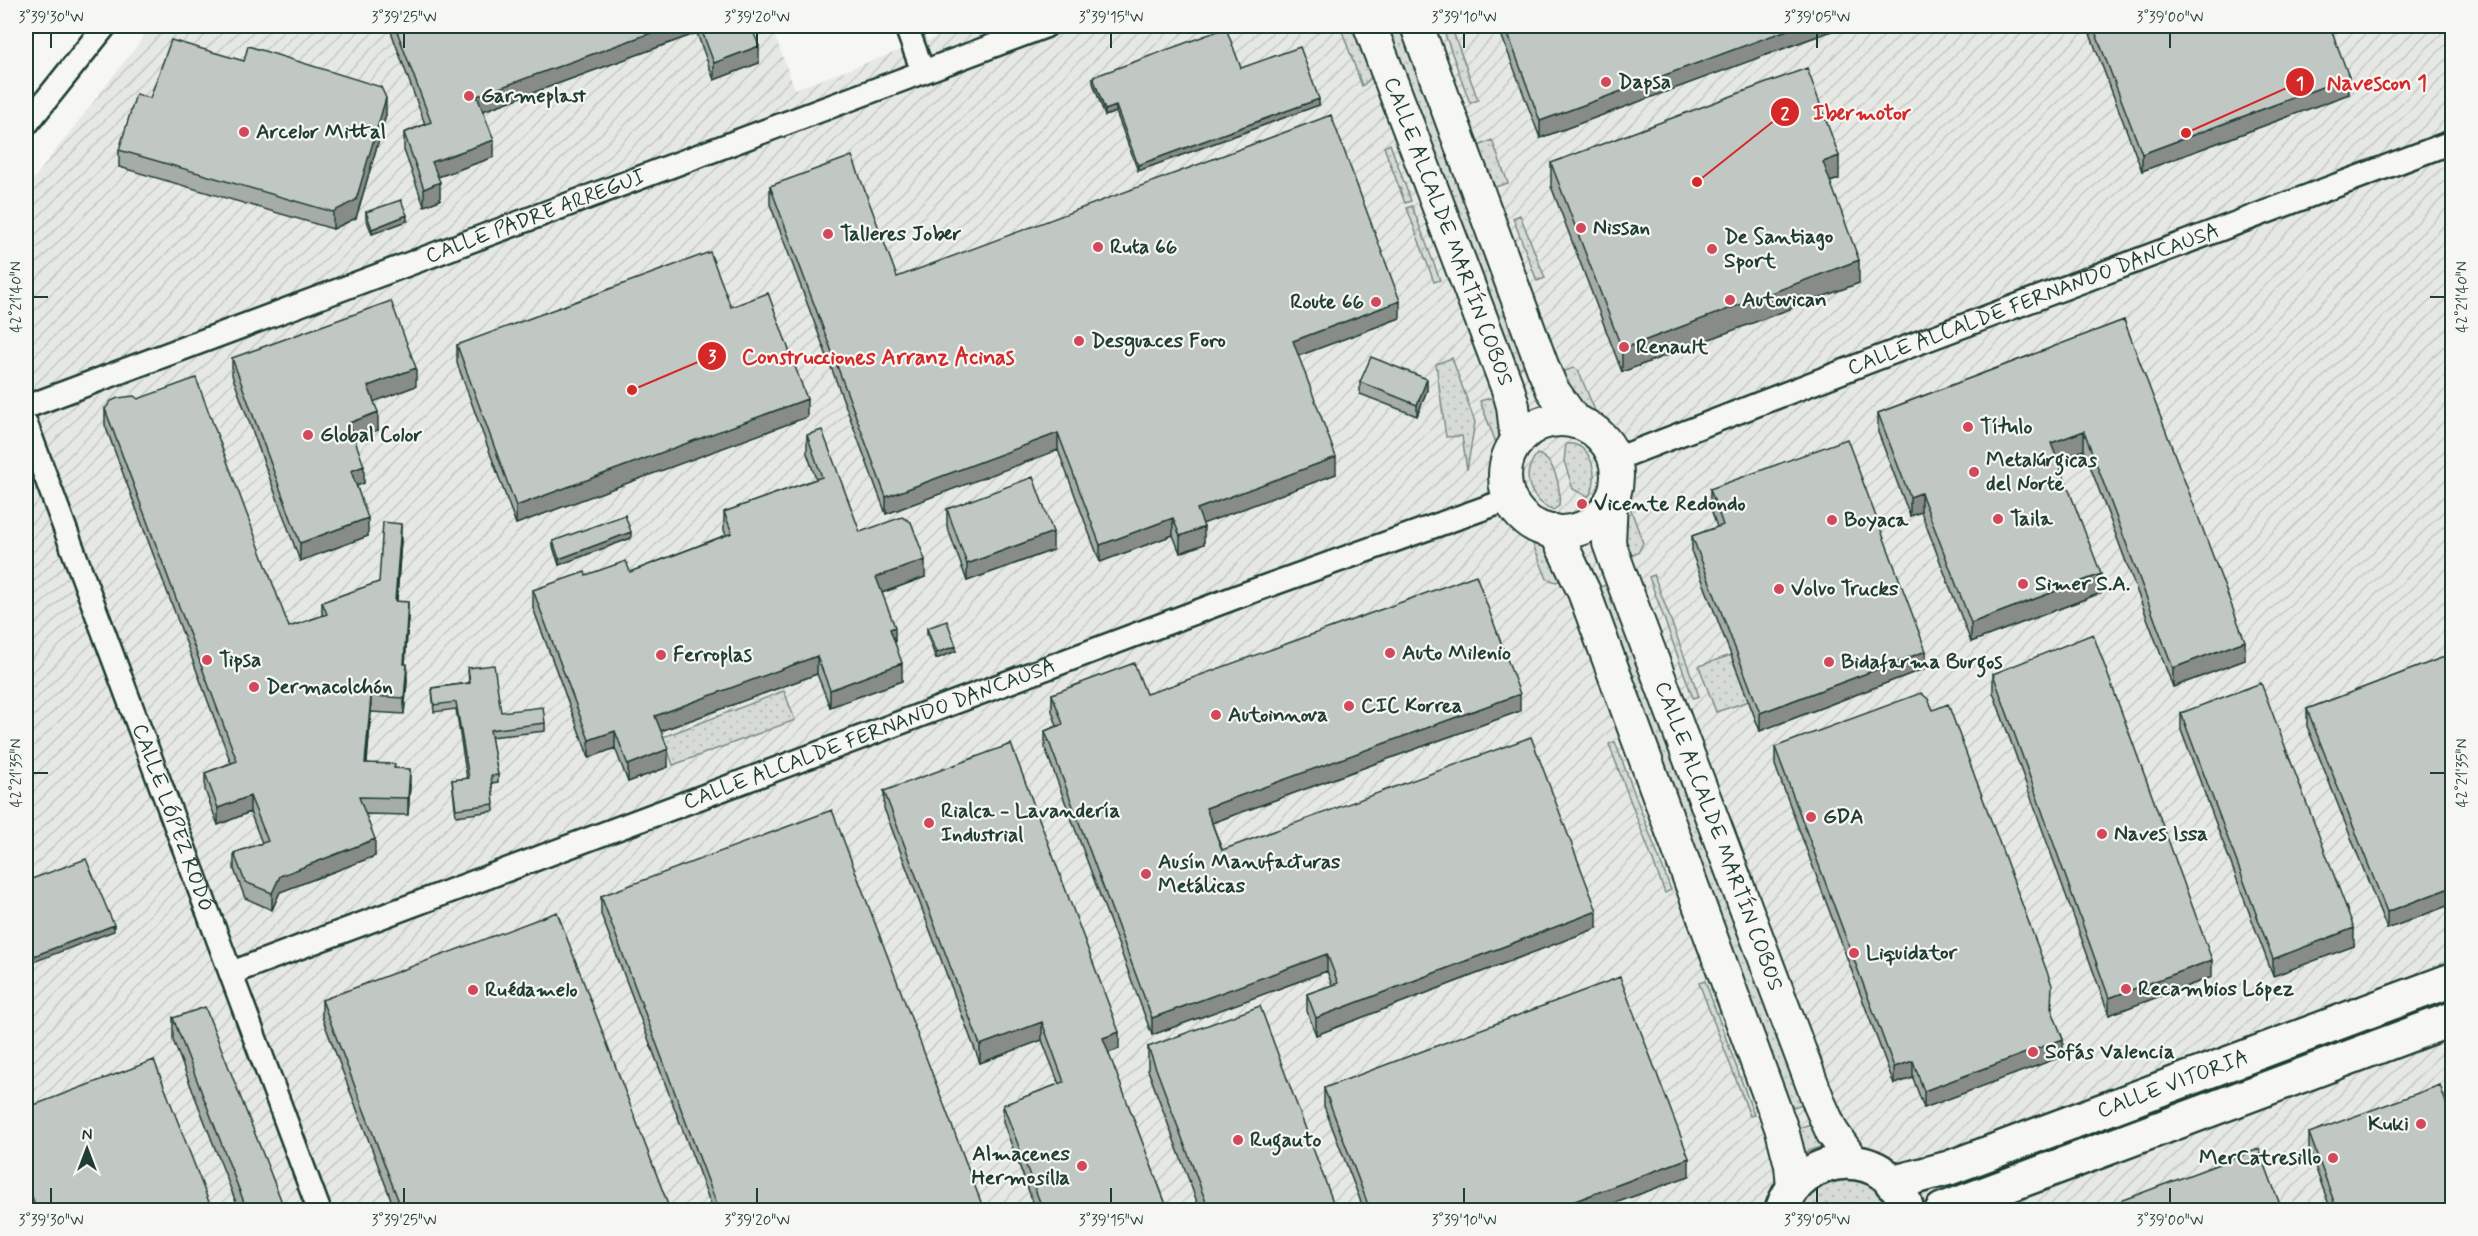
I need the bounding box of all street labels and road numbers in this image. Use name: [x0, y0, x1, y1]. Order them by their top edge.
street label: CALLE ALCALDE MARTÍN COBOS: [1377, 73, 1519, 390]
street label: CALLE PADRE ARREGUI: [422, 163, 649, 270]
street label: CALLE ALCALDE FERNANDO DANCAUSA: [1843, 217, 2224, 382]
street label: CALLE ALCALDE FERNANDO DANCAUSA: [680, 652, 1060, 816]
street label: CALLE ALCALDE MARTÍN COBOS: [1648, 678, 1790, 995]
street label: CALLE LÓPEZ RODÓ: [125, 720, 220, 915]
street label: CALLE VITORIA: [2093, 1043, 2253, 1125]

